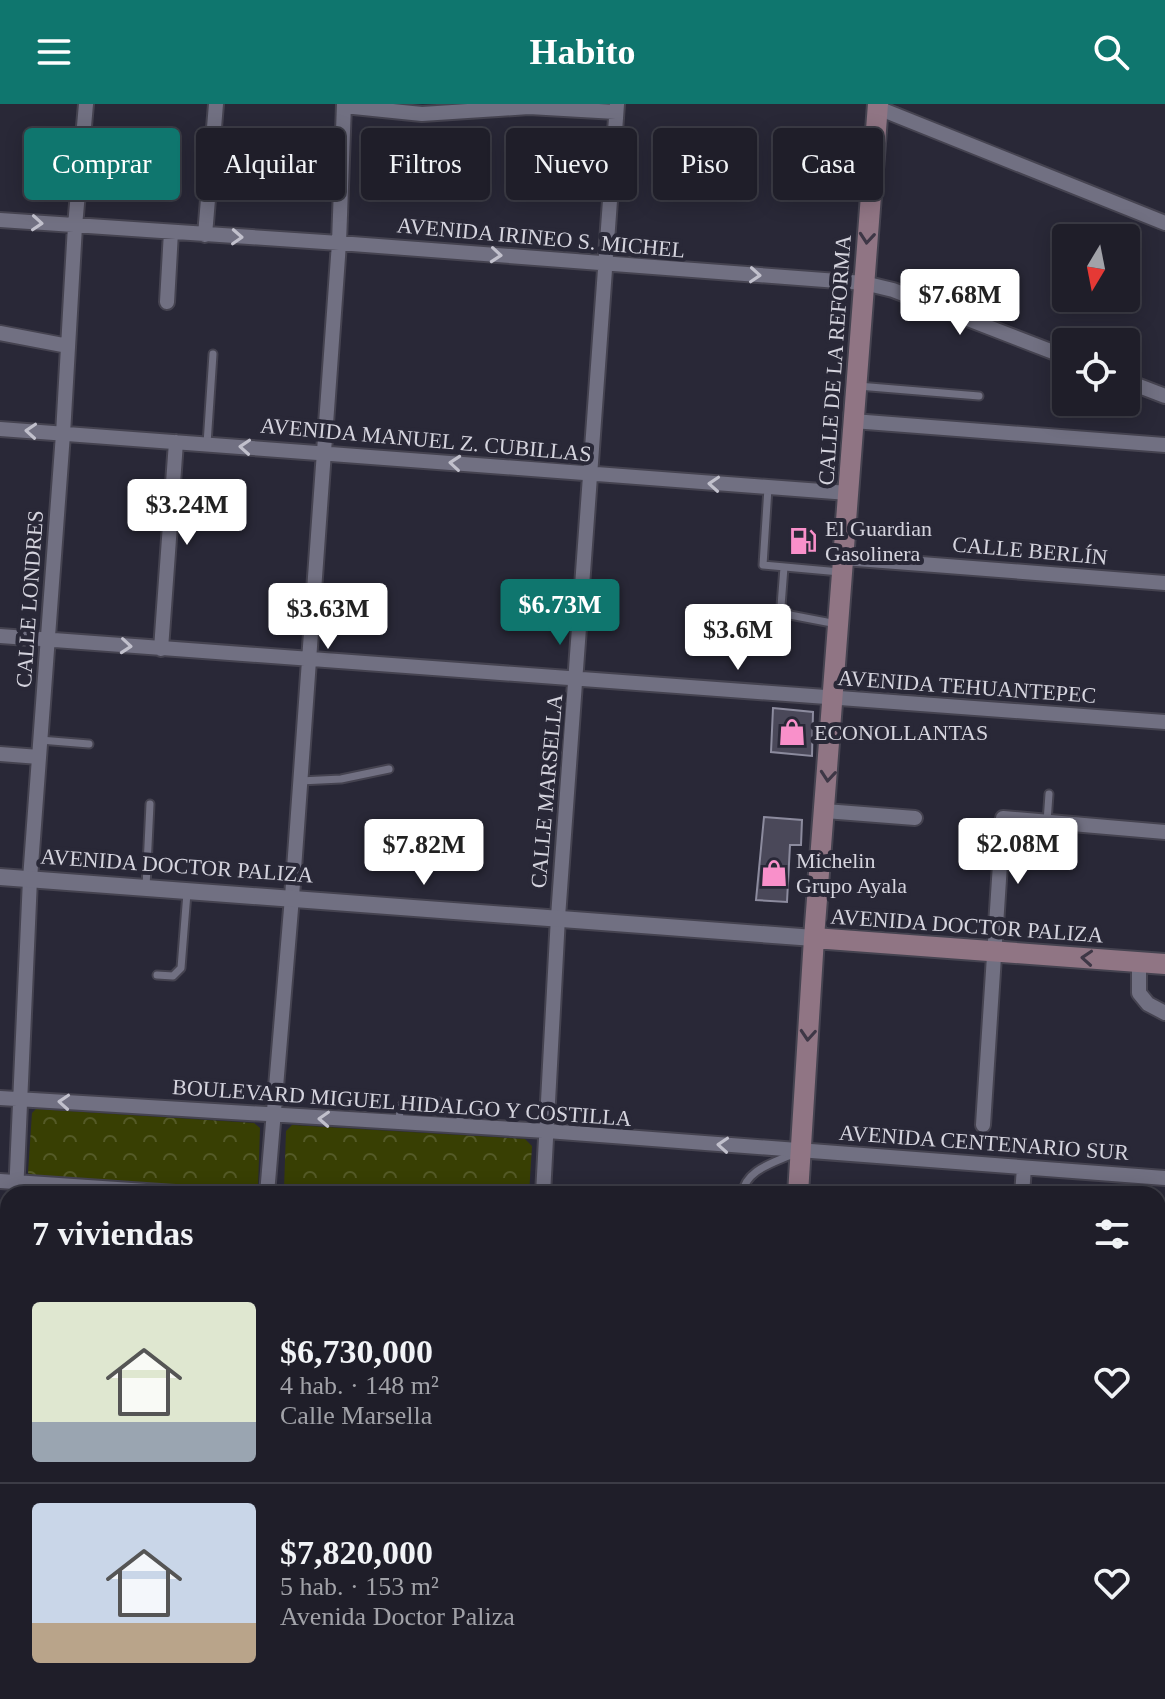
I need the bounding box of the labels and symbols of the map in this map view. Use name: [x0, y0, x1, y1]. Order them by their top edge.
street label: AVENIDA IRINEO S. MICHEL: [396, 212, 686, 263]
one-way arrow: [31, 214, 44, 231]
north arrow: [1052, 224, 1140, 312]
one-way arrow: [231, 228, 243, 245]
one-way arrow: [859, 232, 876, 245]
street label: CALLE DE LA REFORMA: [813, 234, 856, 486]
one-way arrow: [490, 247, 503, 264]
one-way arrow: [749, 266, 762, 283]
pin: $7.68M: [895, 269, 1025, 337]
street label: AVENIDA MANUEL Z. CUBILLAS: [259, 413, 593, 466]
one-way arrow: [24, 423, 37, 440]
one-way arrow: [238, 439, 251, 456]
one-way arrow: [448, 455, 461, 472]
one-way arrow: [707, 476, 720, 493]
pin: $3.24M: [122, 479, 252, 547]
street label: CALLE LONDRES: [11, 509, 48, 689]
place label: El Guardian Gasolinera: [825, 516, 932, 566]
fuel station icon: El Guardian Gasolinera: [788, 526, 818, 556]
street label: CALLE BERLÍN: [951, 531, 1109, 570]
pin: $6.73M: [495, 579, 625, 647]
pin: $3.63M: [263, 583, 393, 651]
pin: $3.6M: [682, 604, 794, 672]
one-way arrow: [120, 637, 133, 654]
street label: AVENIDA TEHUANTEPEC: [837, 665, 1097, 708]
street label: CALLE MARSELLA: [526, 693, 567, 889]
shop icon: ECONOLLANTAS: [777, 717, 807, 747]
place label: ECONOLLANTAS: [814, 720, 988, 745]
one-way arrow: [819, 770, 836, 783]
pin: $2.08M: [953, 818, 1083, 886]
pin: $7.82M: [359, 819, 489, 887]
street label: AVENIDA DOCTOR PALIZA: [40, 843, 314, 888]
place label: Michelin Grupo Ayala: [796, 848, 907, 898]
shop icon: Michelin Grupo Ayala: [759, 858, 789, 888]
street label: AVENIDA DOCTOR PALIZA: [830, 903, 1104, 948]
one-way arrow: [1080, 950, 1093, 967]
one-way arrow: [800, 1029, 817, 1042]
street label: BOULEVARD MIGUEL HIDALGO Y COSTILLA: [171, 1074, 633, 1131]
one-way arrow: [57, 1094, 70, 1111]
one-way arrow: [317, 1111, 330, 1128]
street label: AVENIDA CENTENARIO SUR: [838, 1120, 1130, 1165]
one-way arrow: [716, 1137, 729, 1154]

